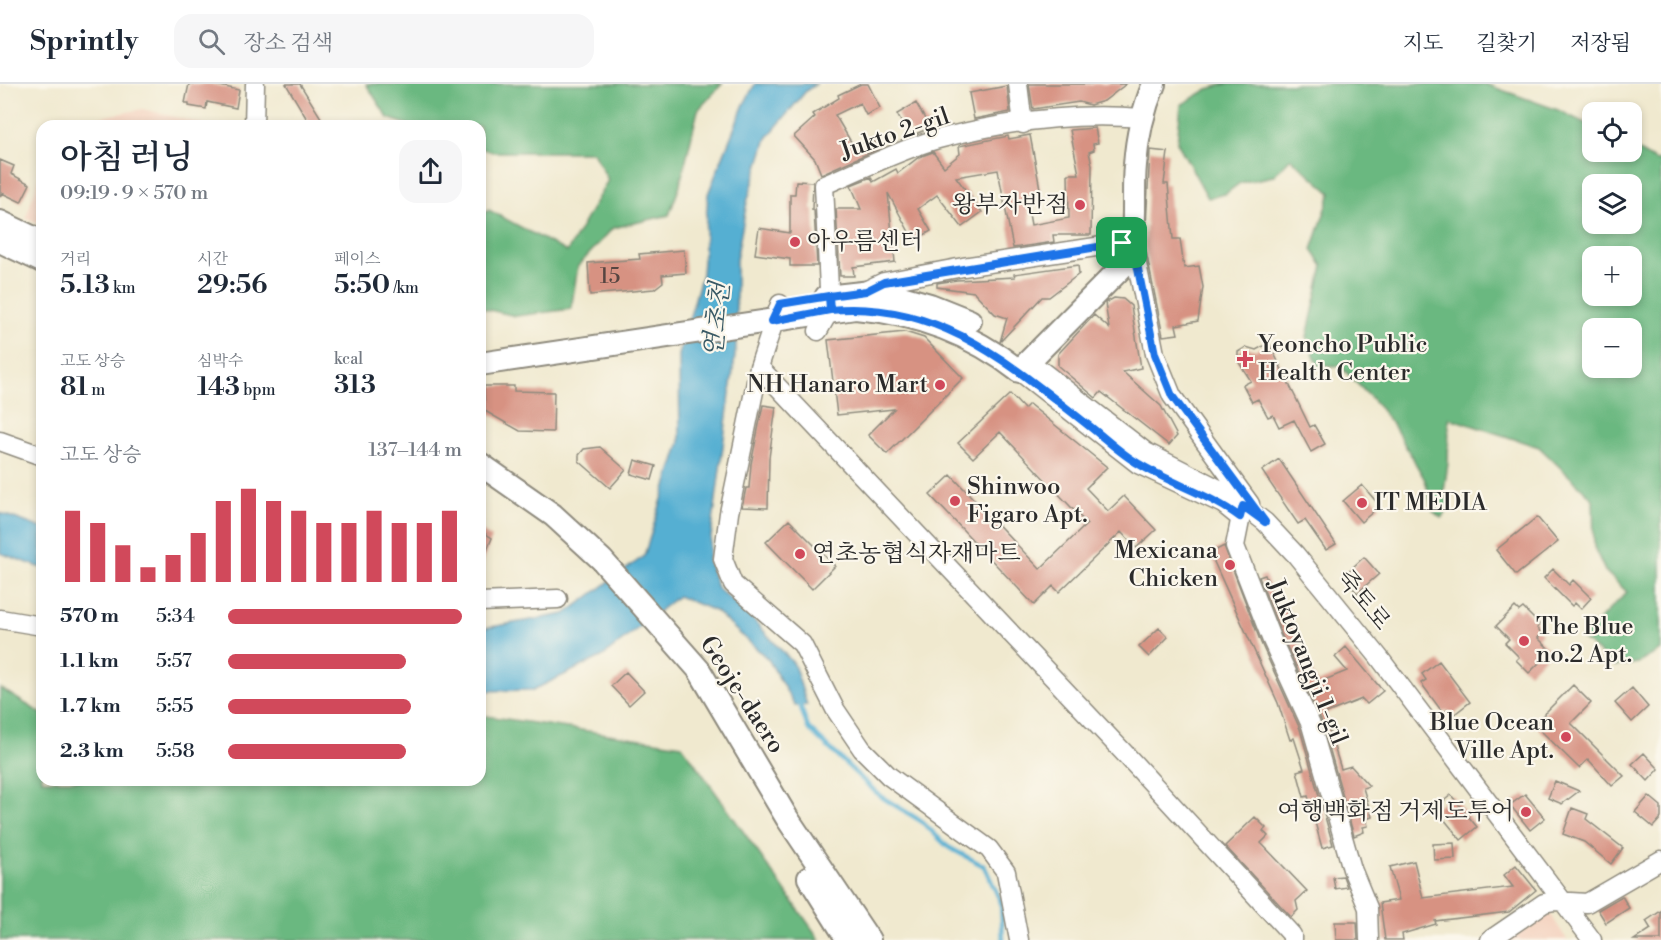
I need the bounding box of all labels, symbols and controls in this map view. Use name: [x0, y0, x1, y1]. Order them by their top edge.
search box: [174, 14, 594, 68]
text: Sprintly: [30, 24, 138, 59]
icon: search: [195, 25, 228, 58]
text: 장소 검색: [243, 30, 333, 57]
text: 지도: [1403, 31, 1443, 57]
text: 길찾기: [1476, 31, 1537, 57]
text: 저장됨: [1570, 31, 1631, 57]
street label: Jukto 2-gil: [835, 101, 954, 167]
map controls: [1582, 102, 1642, 378]
button: locate: [1582, 102, 1642, 162]
text: 아침 러닝: [60, 138, 193, 179]
button: share: [399, 140, 462, 203]
button: layers: [1582, 174, 1642, 234]
text: 09:19 · 9 × 570 m: [60, 181, 208, 206]
place label: 왕부자반점: [952, 190, 1068, 220]
marker: 왕부자반점: [1073, 198, 1087, 212]
pin: [1096, 217, 1147, 268]
icon: arrive: [1105, 226, 1138, 259]
place label: 아우름센터: [807, 227, 923, 257]
marker: 아우름센터: [788, 235, 802, 249]
button: +: [1582, 246, 1642, 306]
text: 거리: [60, 249, 91, 269]
text: 시간: [197, 249, 228, 269]
text: 페이스: [334, 249, 380, 269]
house number: 15: [600, 264, 620, 290]
text: 5.13: [60, 269, 110, 301]
text: 29:56: [197, 269, 267, 301]
text: 5:50: [334, 269, 390, 301]
text: km: [110, 278, 135, 298]
text: /km: [390, 278, 419, 298]
water label: 연초천: [697, 279, 737, 359]
button: −: [1582, 318, 1642, 378]
place label: Yeoncho Public Health Center: [1256, 330, 1428, 388]
text: kcal: [334, 349, 363, 369]
marker: Yeoncho Public Health Center: [1236, 350, 1254, 368]
text: 고도 상승: [60, 351, 125, 371]
text: 심박수: [197, 351, 243, 371]
text: 313: [334, 369, 376, 401]
place label: NH Hanaro Mart: [747, 370, 929, 400]
text: 81: [60, 371, 88, 403]
text: 143: [197, 371, 240, 403]
marker: NH Hanaro Mart: [933, 378, 947, 392]
text: m: [88, 380, 105, 400]
text: bpm: [240, 380, 276, 400]
text: 137–144 m: [368, 438, 462, 463]
text: 고도 상승: [60, 443, 141, 468]
place label: Shinwoo Figaro Apt.: [967, 472, 1088, 530]
place label: IT MEDIA: [1374, 488, 1488, 518]
marker: Shinwoo Figaro Apt.: [948, 494, 962, 508]
marker: IT MEDIA: [1355, 496, 1369, 510]
place label: Mexicana Chicken: [1114, 536, 1219, 594]
place label: 연초농협식자재마트: [812, 539, 1021, 569]
marker: 연초농협식자재마트: [793, 547, 807, 561]
marker: Mexicana Chicken: [1223, 558, 1237, 572]
street label: 죽토로: [1329, 564, 1397, 636]
street label: Juktoyangji 1-gil: [1260, 574, 1354, 749]
text: 570 m: [60, 604, 119, 629]
text: 5:34: [156, 604, 195, 629]
place label: The Blue no.2 Apt.: [1536, 612, 1634, 670]
street label: Geoje-daero: [693, 631, 791, 759]
marker: The Blue no.2 Apt.: [1517, 634, 1531, 648]
text: 1.1 km: [60, 649, 119, 674]
text: 5:57: [156, 649, 192, 674]
text: 1.7 km: [60, 694, 121, 719]
text: 5:55: [156, 694, 194, 719]
place label: Blue Ocean Ville Apt.: [1429, 708, 1554, 766]
marker: Blue Ocean Ville Apt.: [1559, 730, 1573, 744]
text: 2.3 km: [60, 739, 124, 764]
text: 5:58: [156, 739, 195, 764]
place label: 여행백화점 거제도투어: [1277, 797, 1514, 827]
marker: 여행백화점 거제도투어: [1519, 805, 1533, 819]

